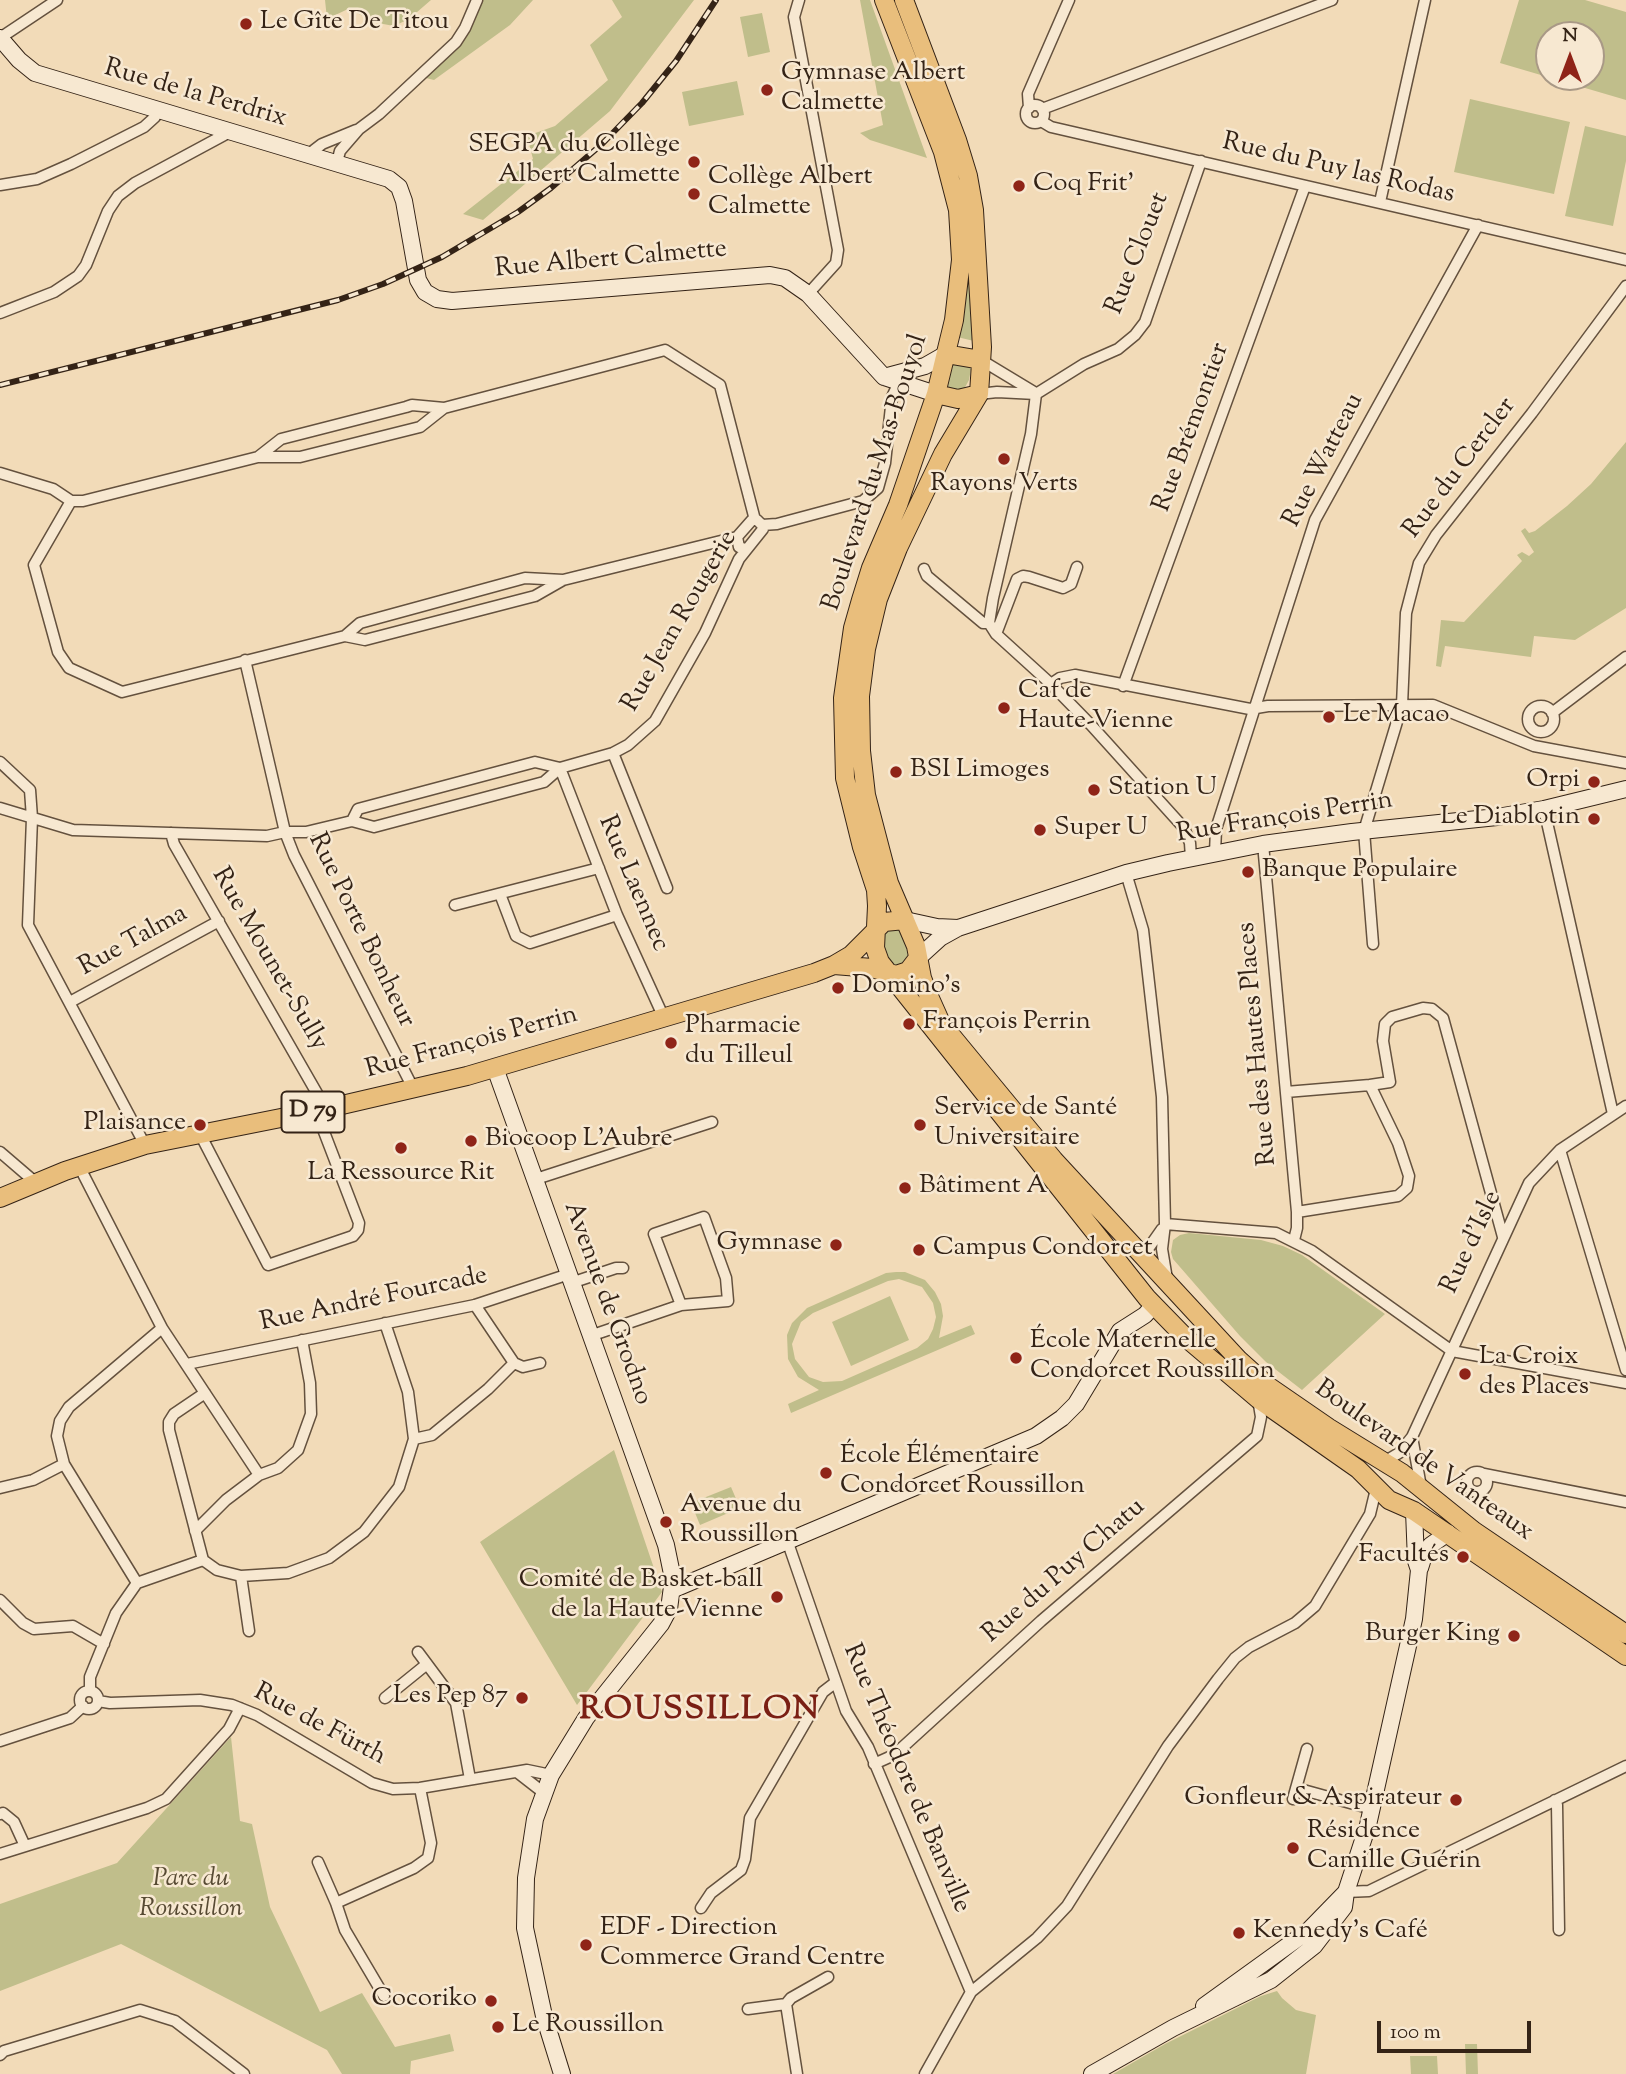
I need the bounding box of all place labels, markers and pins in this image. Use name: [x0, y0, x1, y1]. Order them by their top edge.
place label: Le Gîte De Titou: [260, 8, 449, 40]
marker: Le Gîte De Titou: [238, 16, 254, 32]
place label: Gymnase Albert Calmette: [781, 59, 965, 120]
marker: Gymnase Albert Calmette: [759, 82, 775, 98]
place label: SEGPA du Collège Albert Calmette: [468, 131, 680, 192]
marker: SEGPA du Collège Albert Calmette: [686, 154, 702, 170]
place label: Collège Albert Calmette: [708, 163, 872, 224]
place label: Coq Frit': [1033, 170, 1134, 202]
marker: Coq Frit': [1011, 178, 1027, 194]
marker: Collège Albert Calmette: [686, 186, 702, 202]
marker: Rayons Verts: [996, 451, 1012, 467]
place label: Rayons Verts: [930, 470, 1078, 502]
place label: Caf de Haute-Vienne: [1018, 677, 1173, 738]
marker: Caf de Haute-Vienne: [996, 700, 1012, 716]
place label: Le Macao: [1343, 701, 1449, 733]
marker: Le Macao: [1321, 709, 1337, 725]
place label: BSI Limoges: [910, 756, 1049, 788]
marker: BSI Limoges: [888, 764, 904, 780]
place label: Orpi: [1526, 766, 1580, 798]
place label: Station U: [1108, 774, 1217, 806]
marker: Orpi: [1586, 774, 1602, 790]
marker: Station U: [1086, 782, 1102, 798]
place label: Le Diablotin: [1440, 803, 1580, 835]
marker: Le Diablotin: [1586, 811, 1602, 827]
place label: Super U: [1054, 814, 1147, 846]
marker: Super U: [1032, 822, 1048, 838]
place label: Banque Populaire: [1262, 856, 1458, 888]
marker: Banque Populaire: [1240, 864, 1256, 880]
place label: Domino's: [852, 972, 961, 1004]
marker: Domino's: [830, 980, 846, 996]
place label: François Perrin: [923, 1008, 1091, 1040]
place label: Pharmacie du Tilleul: [685, 1012, 801, 1074]
marker: François Perrin: [901, 1016, 917, 1032]
marker: Pharmacie du Tilleul: [663, 1035, 679, 1051]
place label: Service de Santé Universitaire: [934, 1094, 1117, 1156]
place label: Plaisance: [84, 1109, 186, 1141]
marker: Plaisance: [192, 1117, 208, 1133]
marker: Service de Santé Universitaire: [912, 1117, 928, 1133]
place label: Biocoop L'Aubre: [485, 1125, 673, 1157]
marker: Biocoop L'Aubre: [463, 1133, 479, 1149]
marker: La Ressource Rit: [393, 1140, 409, 1156]
place label: La Ressource Rit: [308, 1159, 494, 1191]
place label: Bâtiment A: [919, 1172, 1047, 1204]
marker: Bâtiment A: [897, 1180, 913, 1196]
place label: Gymnase: [717, 1229, 822, 1261]
place label: Campus Condorcet: [933, 1234, 1153, 1266]
marker: Gymnase: [828, 1237, 844, 1253]
marker: Campus Condorcet: [911, 1242, 927, 1258]
place label: École Maternelle Condorcet Roussillon: [1030, 1327, 1275, 1388]
place label: La Croix des Places: [1479, 1343, 1589, 1404]
marker: École Maternelle Condorcet Roussillon: [1008, 1350, 1024, 1366]
marker: La Croix des Places: [1457, 1366, 1473, 1382]
place label: École Élémentaire Condorcet Roussillon: [840, 1442, 1085, 1504]
marker: École Élémentaire Condorcet Roussillon: [818, 1465, 834, 1481]
place label: Avenue du Roussillon: [680, 1491, 802, 1552]
marker: Avenue du Roussillon: [658, 1514, 674, 1530]
place label: Facultés: [1358, 1541, 1449, 1573]
marker: Facultés: [1455, 1549, 1471, 1565]
place label: Comité de Basket-ball de la Haute-Vienne: [519, 1566, 763, 1628]
marker: Comité de Basket-ball de la Haute-Vienne: [769, 1589, 785, 1605]
place label: Burger King: [1365, 1620, 1500, 1652]
marker: Burger King: [1506, 1628, 1522, 1644]
place label: Les Pep 87: [393, 1682, 508, 1714]
marker: Les Pep 87: [514, 1690, 530, 1706]
place label: Gonfleur & Aspirateur: [1184, 1784, 1442, 1816]
marker: Gonfleur & Aspirateur: [1448, 1792, 1464, 1808]
place label: Résidence Camille Guérin: [1307, 1817, 1481, 1878]
marker: Résidence Camille Guérin: [1285, 1840, 1301, 1856]
place label: EDF - Direction Commerce Grand Centre: [600, 1914, 885, 1976]
place label: Kennedy's Café: [1253, 1917, 1428, 1949]
marker: Kennedy's Café: [1231, 1925, 1247, 1941]
marker: EDF - Direction Commerce Grand Centre: [578, 1937, 594, 1953]
place label: Cocoriko: [372, 1985, 477, 2017]
marker: Cocoriko: [483, 1993, 499, 2009]
place label: Le Roussillon: [512, 2011, 664, 2043]
marker: Le Roussillon: [490, 2019, 506, 2035]

